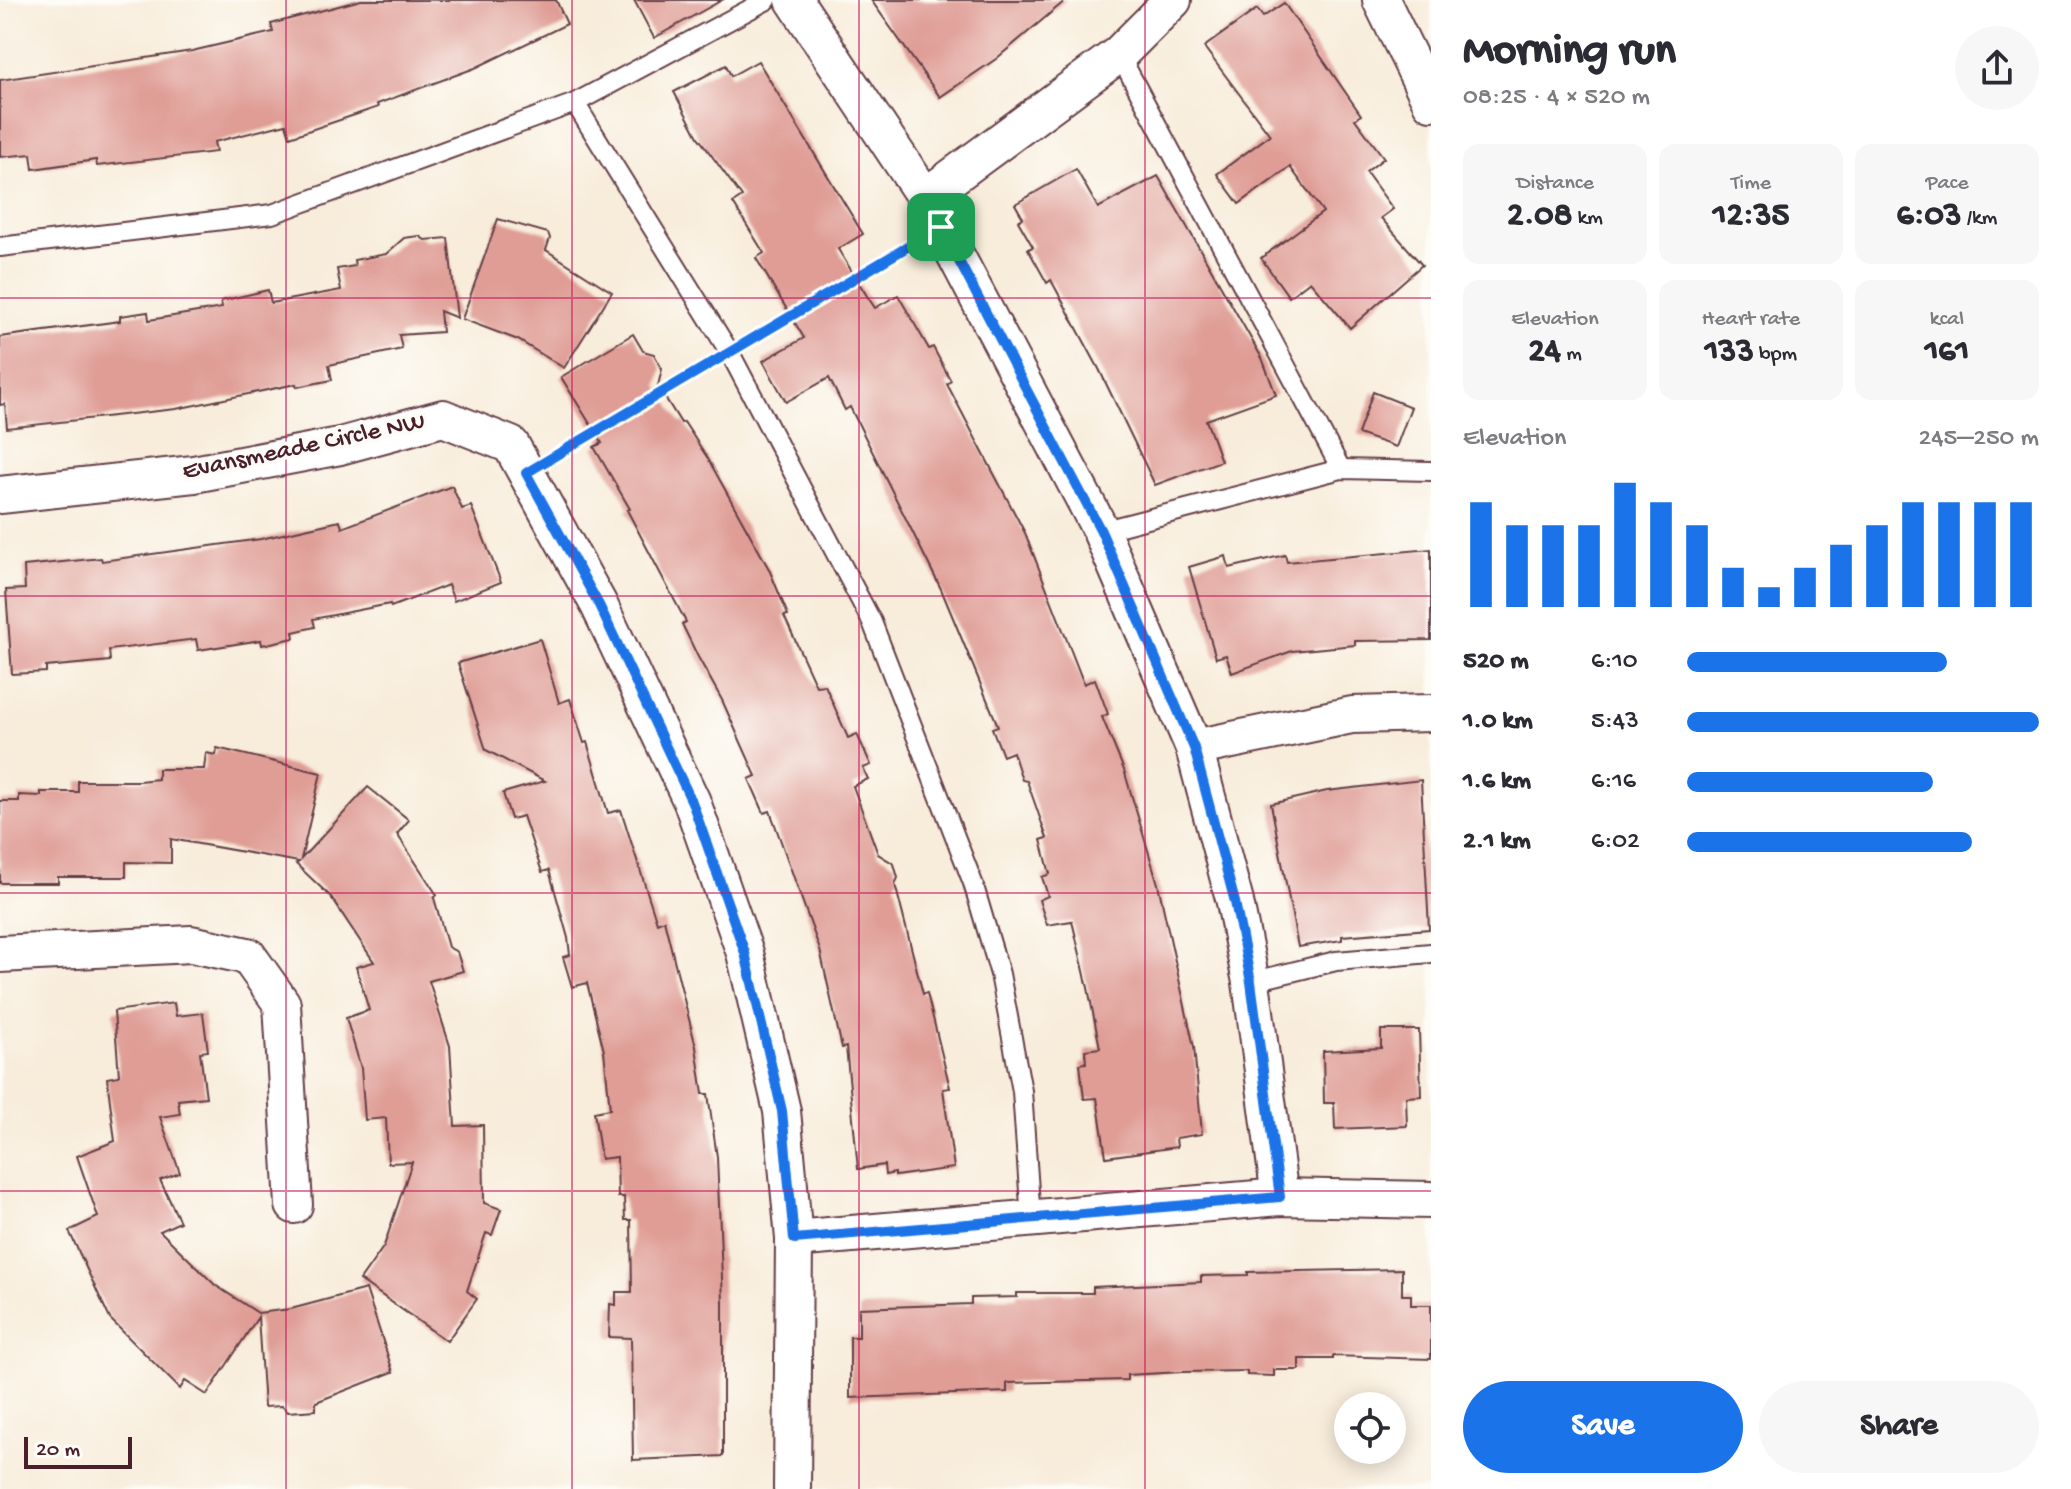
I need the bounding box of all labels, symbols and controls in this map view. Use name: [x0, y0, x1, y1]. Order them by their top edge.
button: share: [1955, 26, 2039, 110]
text: Morning run: [1463, 27, 1676, 79]
text: 08:25 · 4 × 520 m: [1463, 83, 1650, 114]
text: Distance: [1516, 171, 1594, 197]
text: Time: [1731, 171, 1771, 197]
text: Pace: [1925, 171, 1969, 197]
pin: [907, 193, 975, 261]
text: 2.08: [1507, 197, 1572, 237]
text: 12:35: [1713, 197, 1789, 237]
text: 6:03: [1897, 197, 1961, 237]
icon: arrive: [919, 205, 963, 249]
text: km: [1572, 206, 1603, 232]
text: /km: [1961, 206, 1997, 232]
text: Elevation: [1511, 307, 1599, 333]
text: Heart rate: [1702, 307, 1800, 333]
text: kcal: [1930, 307, 1964, 333]
text: 24: [1528, 333, 1561, 373]
text: 133: [1705, 333, 1754, 373]
text: 161: [1925, 333, 1969, 373]
text: m: [1561, 342, 1582, 368]
text: bpm: [1754, 342, 1797, 368]
street label: Evansmeade Circle NW: [180, 407, 428, 489]
text: Elevation: [1463, 424, 1566, 455]
text: 245–250 m: [1919, 424, 2039, 455]
text: 520 m: [1463, 647, 1529, 678]
text: 6:10: [1591, 647, 1638, 678]
text: 1.0 km: [1463, 707, 1533, 738]
text: 5:43: [1591, 707, 1639, 738]
text: 1.6 km: [1463, 767, 1531, 798]
text: 6:16: [1591, 767, 1636, 798]
text: 2.1 km: [1463, 827, 1531, 858]
text: 6:02: [1591, 827, 1640, 858]
button: Save: [1463, 1381, 1743, 1473]
button: Share: [1759, 1381, 2039, 1473]
map controls: [1334, 1392, 1406, 1464]
button: locate: [1334, 1392, 1406, 1464]
scale bar: [24, 1433, 132, 1469]
text: 20 m: [36, 1438, 80, 1464]

